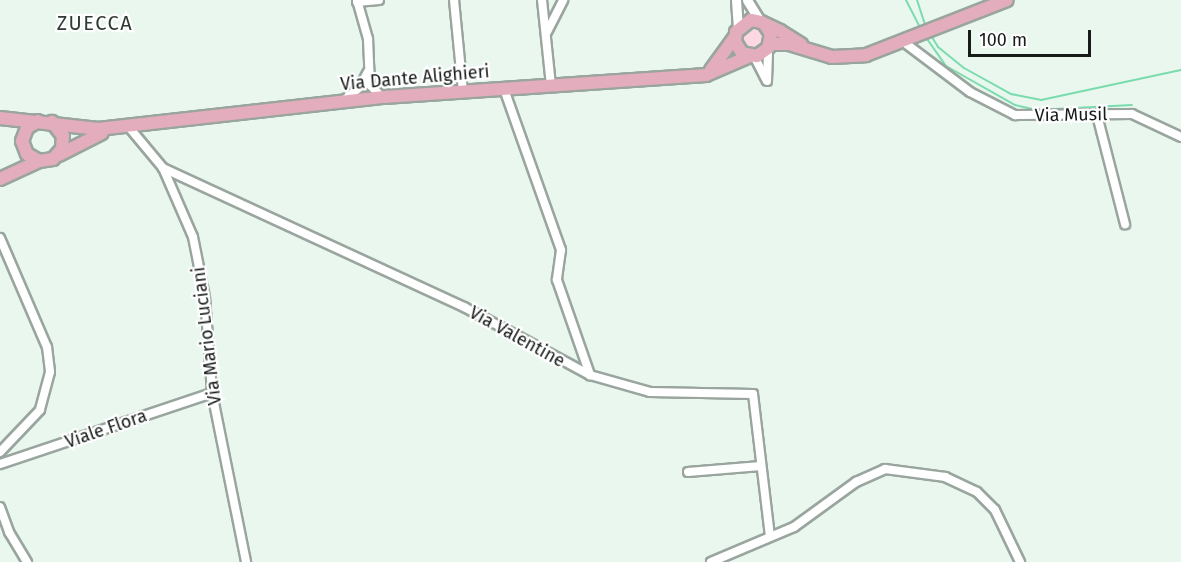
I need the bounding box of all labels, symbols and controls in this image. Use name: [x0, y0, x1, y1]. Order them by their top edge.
district label: ZUECCA: [57, 11, 133, 35]
scale bar: [971, 18, 1094, 56]
text: 100 m: [979, 29, 1027, 51]
street label: Via Dante Alighieri: [339, 61, 491, 95]
street label: Via Musil: [1034, 104, 1108, 126]
street label: Via Mario Luciani: [188, 266, 226, 406]
street label: Via Valentine: [465, 302, 569, 372]
street label: Viale Flora: [62, 405, 150, 453]

